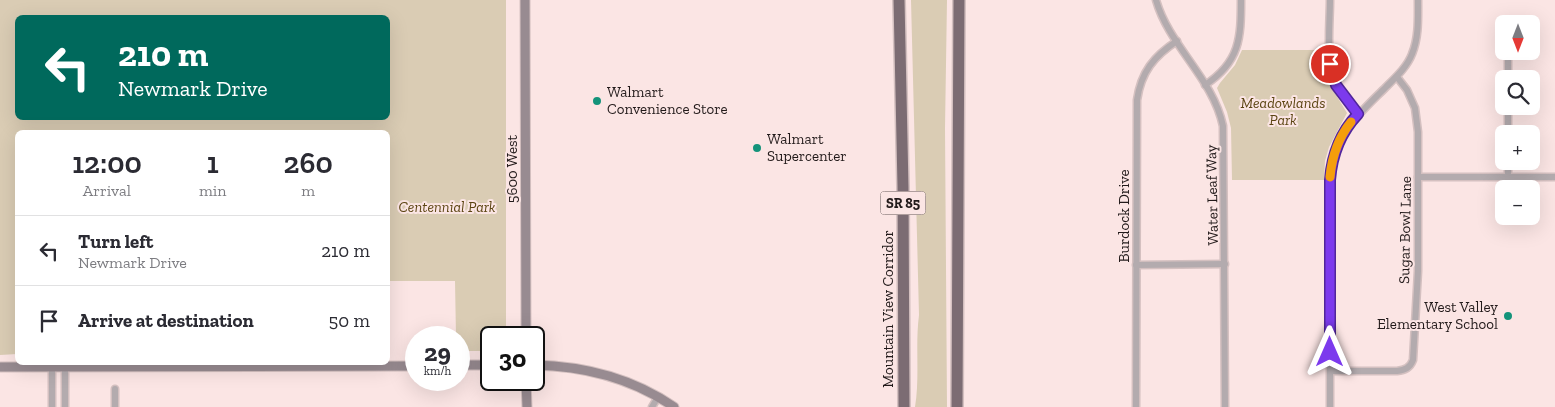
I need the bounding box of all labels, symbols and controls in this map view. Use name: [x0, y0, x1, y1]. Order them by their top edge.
north arrow: [1495, 15, 1540, 60]
map controls: [1495, 15, 1540, 225]
text: 210 m: [118, 33, 208, 75]
icon: left: [35, 35, 100, 100]
pin: [1309, 43, 1351, 85]
icon: arrive: [1316, 50, 1344, 78]
button: search: [1495, 70, 1540, 115]
text: Newmark Drive: [118, 75, 268, 102]
place label: Walmart Convenience Store: [607, 83, 728, 118]
park label: Meadowlands Park: [1241, 94, 1325, 129]
marker: Walmart Convenience Store: [591, 95, 603, 107]
button: +: [1495, 125, 1540, 170]
place label: Walmart Supercenter: [767, 130, 847, 165]
street label: 5600 West: [503, 134, 521, 203]
marker: Walmart Supercenter: [751, 142, 763, 154]
street label: Water Leaf Way: [1202, 144, 1222, 246]
text: 12:00: [72, 145, 142, 181]
text: 1: [207, 145, 219, 181]
text: 260: [284, 145, 333, 181]
street label: Burdock Drive: [1115, 169, 1133, 263]
street label: Sugar Bowl Lane: [1395, 176, 1415, 284]
button: −: [1495, 180, 1540, 225]
text: Arrival: [83, 181, 131, 200]
text: min: [199, 181, 226, 200]
text: m: [301, 181, 315, 200]
road number: SR 85: [880, 192, 926, 214]
park label: Centennial Park: [398, 198, 496, 216]
text: Turn left: [78, 230, 153, 253]
street label: Mountain View Corridor: [879, 230, 897, 388]
icon: left: [35, 237, 63, 265]
text: 210 m: [321, 239, 370, 262]
text: Newmark Drive: [78, 253, 187, 272]
place label: West Valley Elementary School: [1377, 298, 1498, 333]
icon: arrive: [35, 307, 63, 335]
text: Arrive at destination: [78, 309, 254, 332]
text: 50 m: [329, 309, 370, 332]
marker: West Valley Elementary School: [1502, 310, 1514, 322]
position arrow: [1303, 325, 1355, 377]
speed limit sign: 30: [480, 326, 545, 391]
text: 29: [424, 337, 451, 367]
text: km/h: [424, 364, 451, 378]

